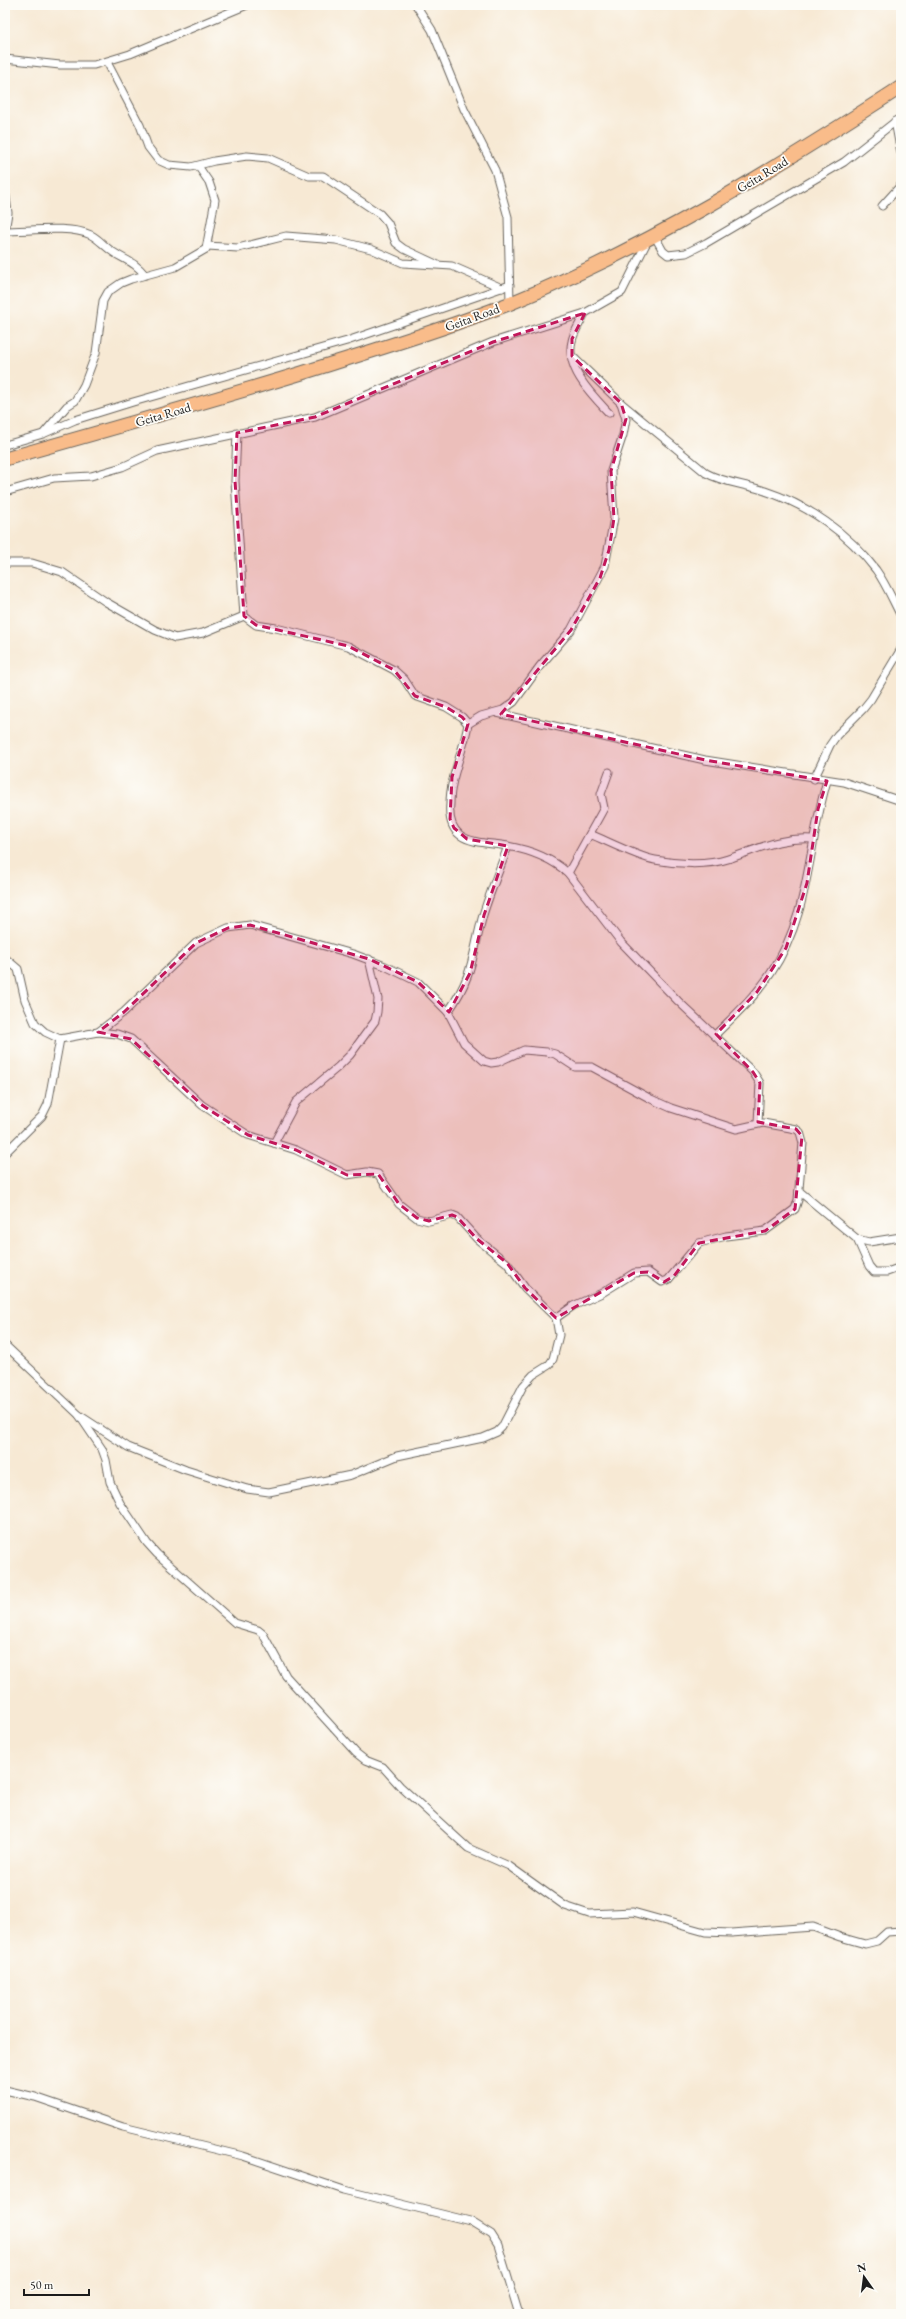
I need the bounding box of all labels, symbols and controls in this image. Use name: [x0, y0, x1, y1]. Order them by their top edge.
street label: Geita Road: [734, 152, 791, 196]
street label: Geita Road: [443, 300, 502, 335]
street label: Geita Road: [133, 398, 193, 430]
north arrow: [844, 2257, 884, 2297]
text: N: [856, 2259, 868, 2275]
scale bar: [24, 2271, 89, 2297]
text: 50 m: [30, 2277, 54, 2293]

